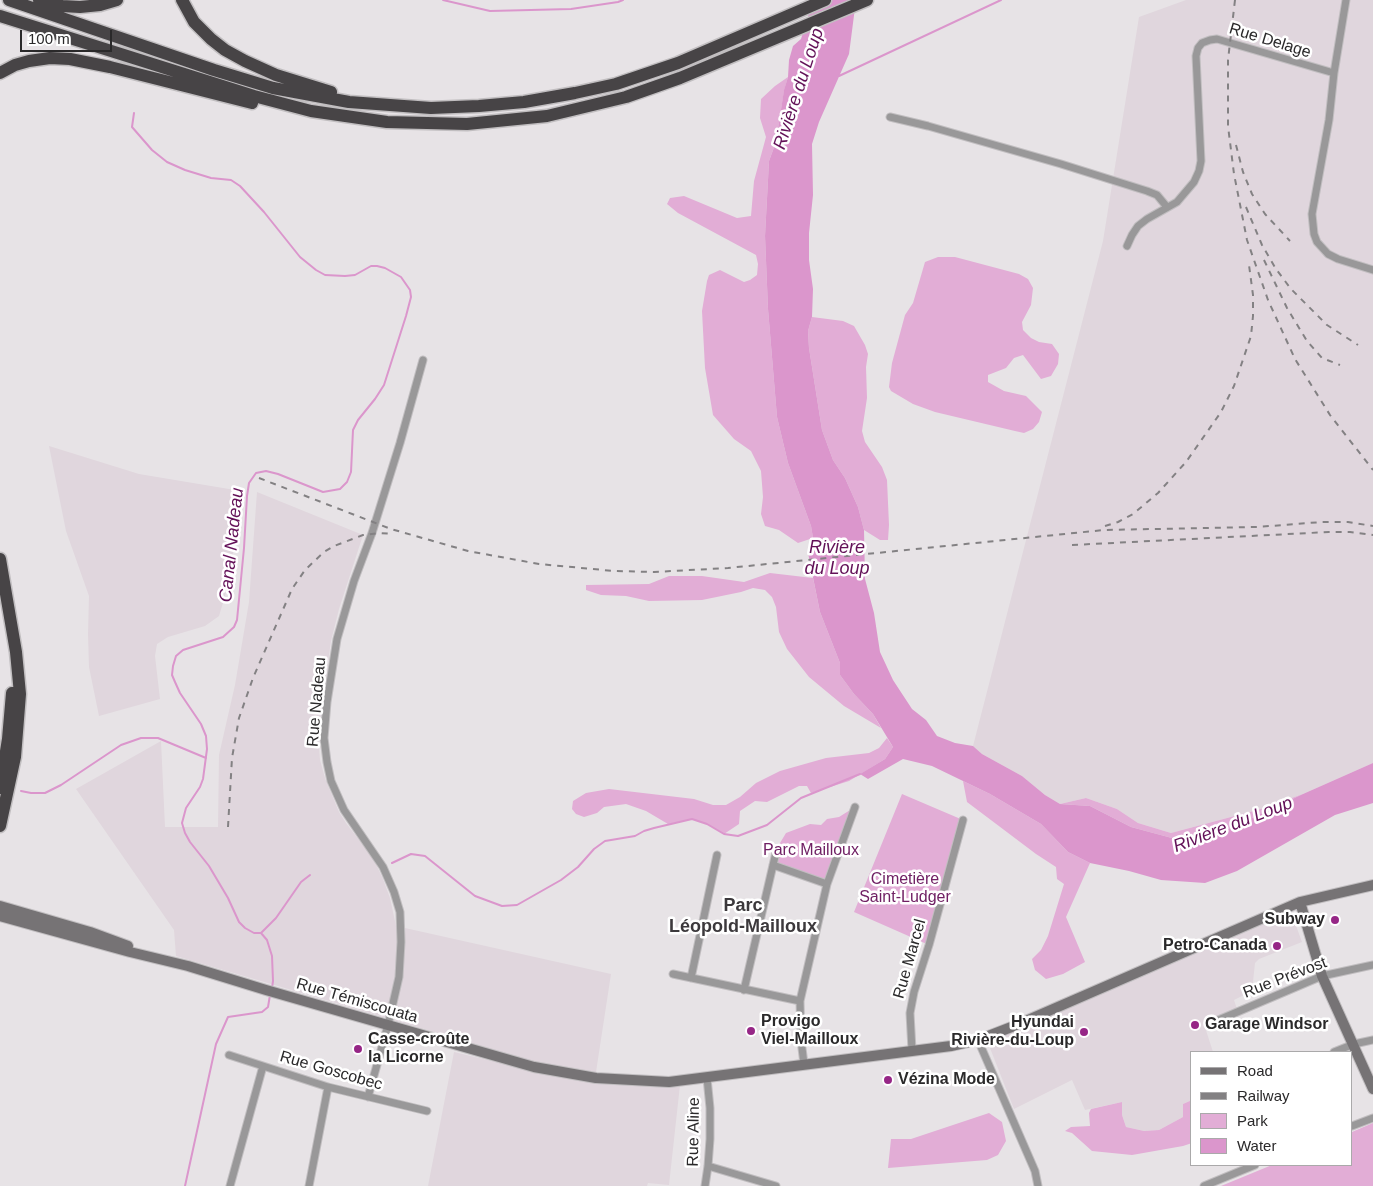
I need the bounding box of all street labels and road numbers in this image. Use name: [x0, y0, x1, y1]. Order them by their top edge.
street label: Rue Delage: [1227, 19, 1313, 63]
street label: Rue Nadeau: [304, 656, 330, 748]
street label: Rue Marcel: [889, 917, 931, 1001]
street label: Rue Prévost: [1240, 953, 1330, 1003]
street label: Rue Témiscouata: [294, 974, 420, 1028]
street label: Rue Goscobec: [277, 1047, 385, 1095]
street label: Rue Aline: [684, 1097, 704, 1167]

